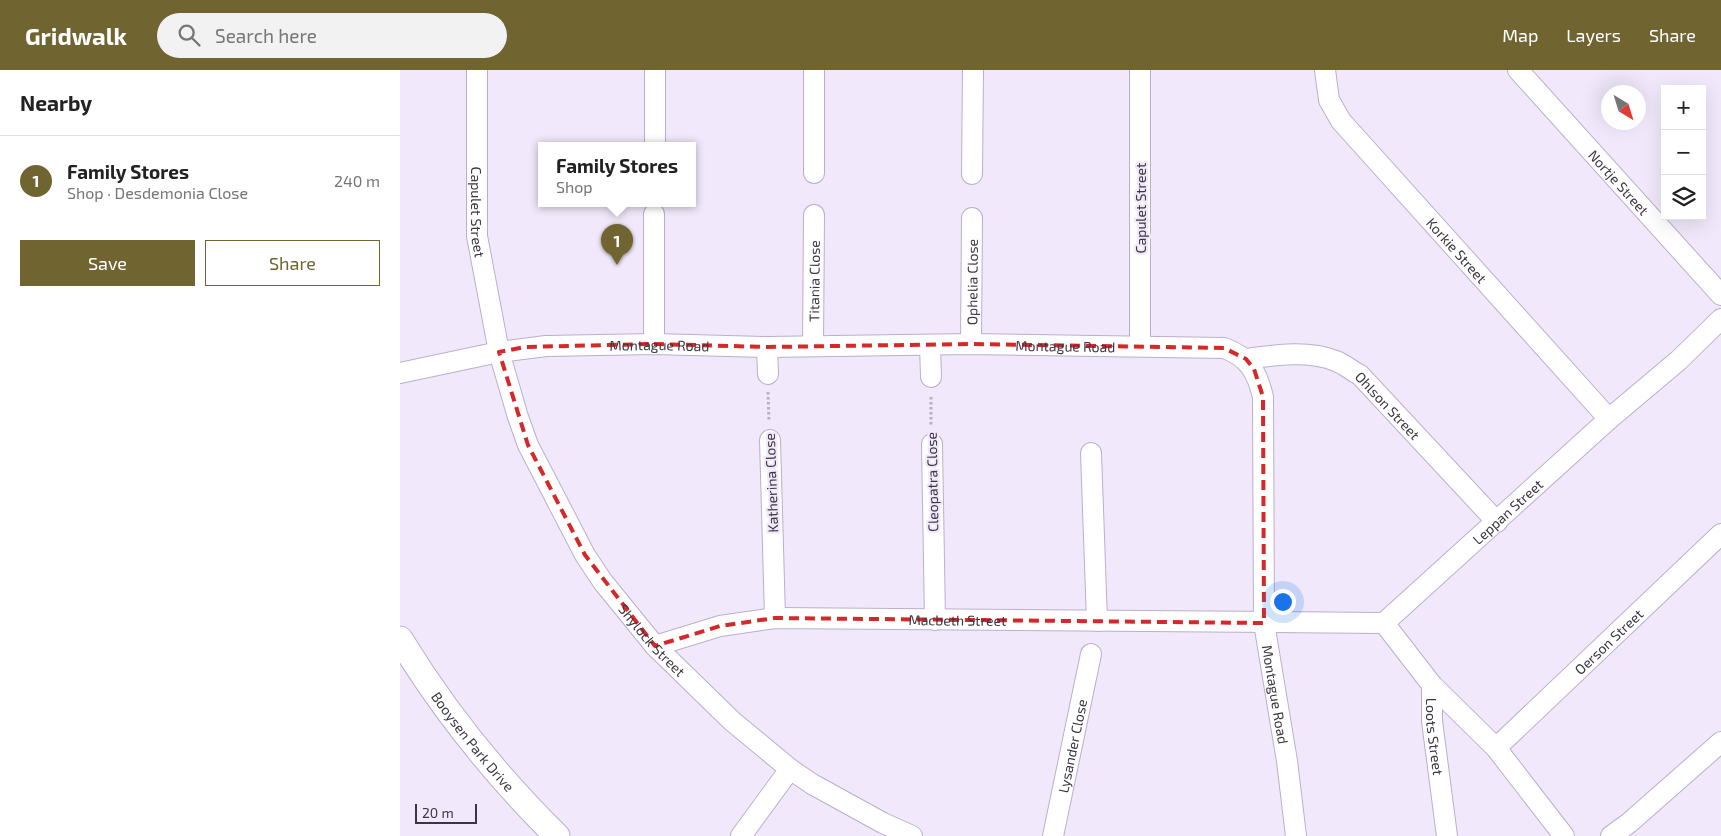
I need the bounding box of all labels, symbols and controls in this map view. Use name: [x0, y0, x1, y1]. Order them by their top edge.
search box: [157, 13, 507, 58]
text: Gridwalk: [25, 21, 127, 50]
icon: search: [175, 21, 203, 49]
text: Search here: [215, 24, 317, 47]
text: Map: [1502, 24, 1538, 46]
text: Layers: [1566, 24, 1621, 46]
text: Share: [1649, 24, 1696, 46]
north arrow: [1601, 85, 1646, 130]
map controls: [1661, 85, 1706, 220]
button: +: [1661, 85, 1706, 130]
text: Nearby: [20, 90, 92, 115]
button: −: [1661, 130, 1706, 175]
popup: [538, 142, 696, 207]
street label: Nortje Street: [1585, 146, 1653, 218]
text: Family Stores: [556, 154, 678, 177]
text: Family Stores: [67, 160, 189, 183]
street label: Capulet Street: [1132, 163, 1149, 253]
street label: Capulet Street: [469, 167, 489, 259]
text: 1: [33, 171, 39, 190]
text: 240 m: [334, 171, 380, 190]
button: layers: [1661, 175, 1706, 220]
text: Shop: [556, 177, 593, 196]
text: Shop · Desdemonia Close: [67, 183, 248, 202]
street label: Korkie Street: [1423, 214, 1491, 286]
pin: 1: [601, 224, 633, 265]
street label: Ophelia Close: [963, 239, 980, 325]
button: Save: [20, 240, 195, 286]
button: Share: [205, 240, 380, 286]
street label: Titania Close: [805, 240, 822, 322]
street label: Montague Road: [609, 335, 710, 354]
street label: Montague Road: [1015, 336, 1116, 355]
street label: Ohlson Street: [1352, 368, 1424, 443]
street label: Cleopatra Close: [923, 432, 941, 532]
street label: Katherina Close: [761, 433, 781, 533]
street label: Leppan Street: [1469, 475, 1546, 547]
your location: [1270, 589, 1296, 615]
street label: Shylock Street: [616, 600, 689, 680]
street label: Oerson Street: [1571, 605, 1646, 678]
street label: Macbeth Street: [908, 611, 1006, 628]
street label: Montague Road: [1259, 644, 1292, 745]
street label: Booysen Park Drive: [429, 688, 518, 795]
street label: Lysander Close: [1054, 698, 1090, 794]
street label: Loots Street: [1424, 698, 1447, 776]
scale bar: [415, 801, 478, 824]
text: 20 m: [422, 804, 454, 821]

